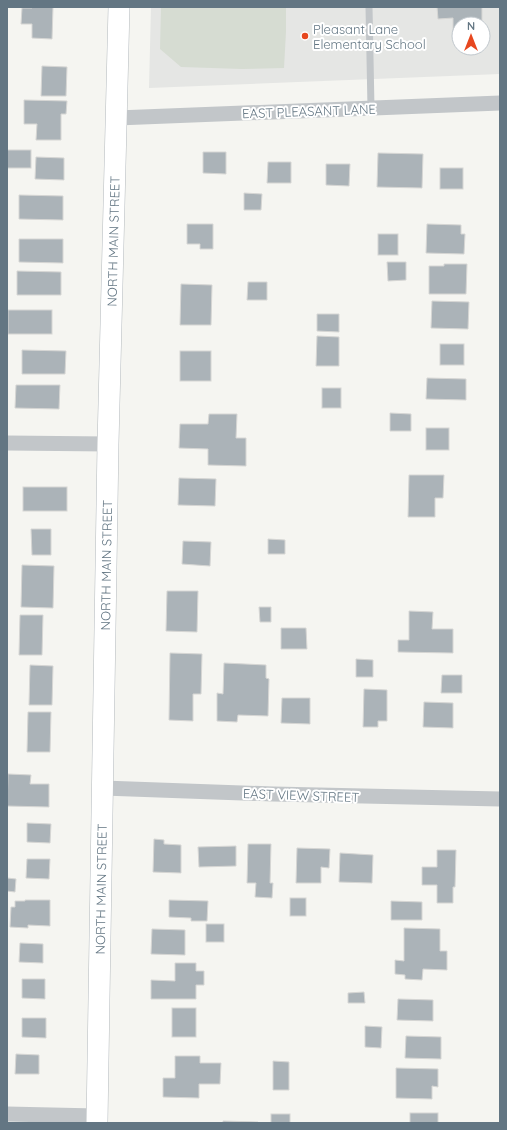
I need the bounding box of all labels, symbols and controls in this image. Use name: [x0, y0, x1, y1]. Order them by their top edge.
north arrow: [451, 16, 491, 56]
text: N: [467, 19, 475, 33]
place label: Pleasant Lane Elementary School: [313, 21, 426, 52]
marker: Pleasant Lane Elementary School: [300, 31, 310, 41]
street label: EAST PLEASANT LANE: [242, 101, 376, 121]
street label: NORTH MAIN STREET: [103, 175, 123, 307]
street label: NORTH MAIN STREET: [97, 499, 115, 631]
street label: EAST VIEW STREET: [243, 785, 360, 805]
street label: NORTH MAIN STREET: [92, 823, 110, 955]

